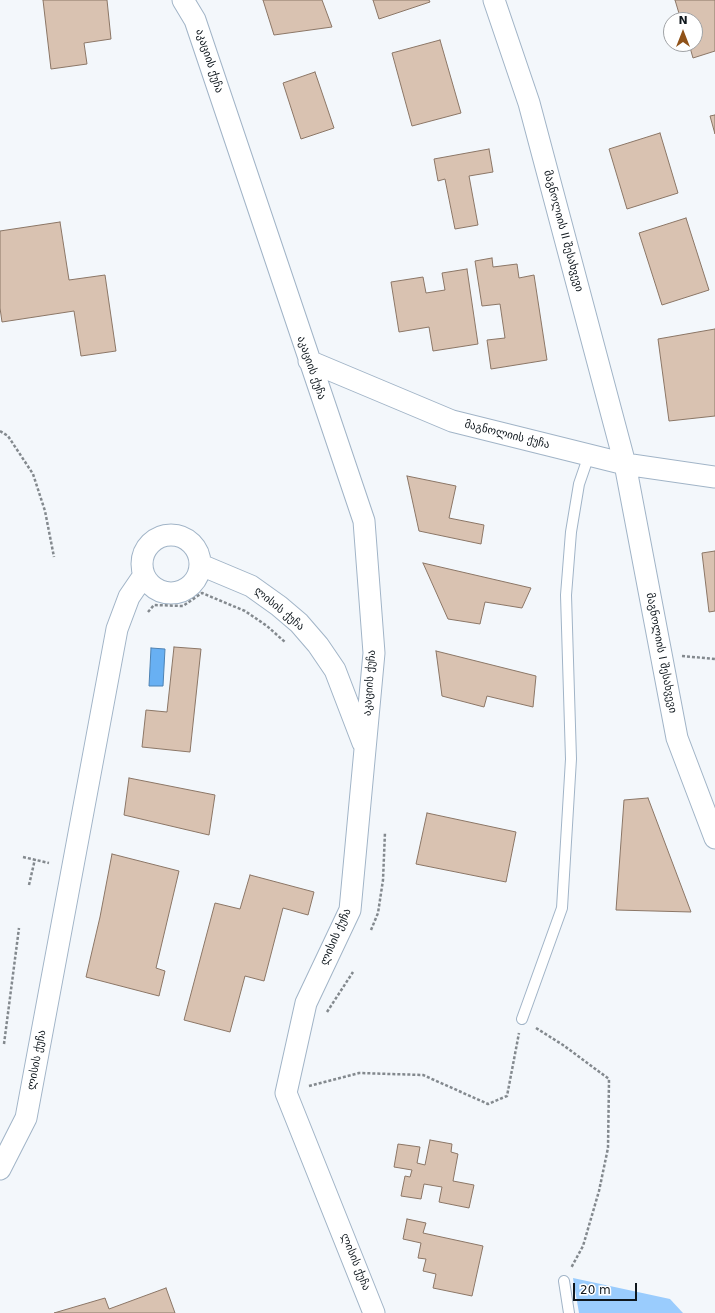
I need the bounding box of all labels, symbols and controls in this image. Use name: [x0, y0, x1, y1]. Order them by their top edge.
north arrow: [663, 12, 703, 52]
text: N: [678, 14, 688, 27]
street label: აკაციის ქუჩა: [192, 27, 226, 95]
street label: მაგნოლიის II შესახვევი: [540, 169, 586, 293]
street label: აკაციის ქუჩა: [294, 334, 328, 402]
street label: მაგნოლიის ქუჩა: [463, 418, 551, 452]
street label: ლისის ქუჩა: [251, 584, 307, 634]
street label: მაგნოლიის I შესახვევი: [643, 592, 679, 714]
street label: აკაციის ქუჩა: [361, 649, 379, 717]
street label: ლისის ქუჩა: [318, 907, 354, 967]
street label: ლისის ქუჩა: [25, 1029, 49, 1091]
street label: ლისის ქუჩა: [337, 1231, 373, 1293]
scale bar: [575, 1275, 639, 1301]
text: 20 m: [580, 1283, 611, 1297]

